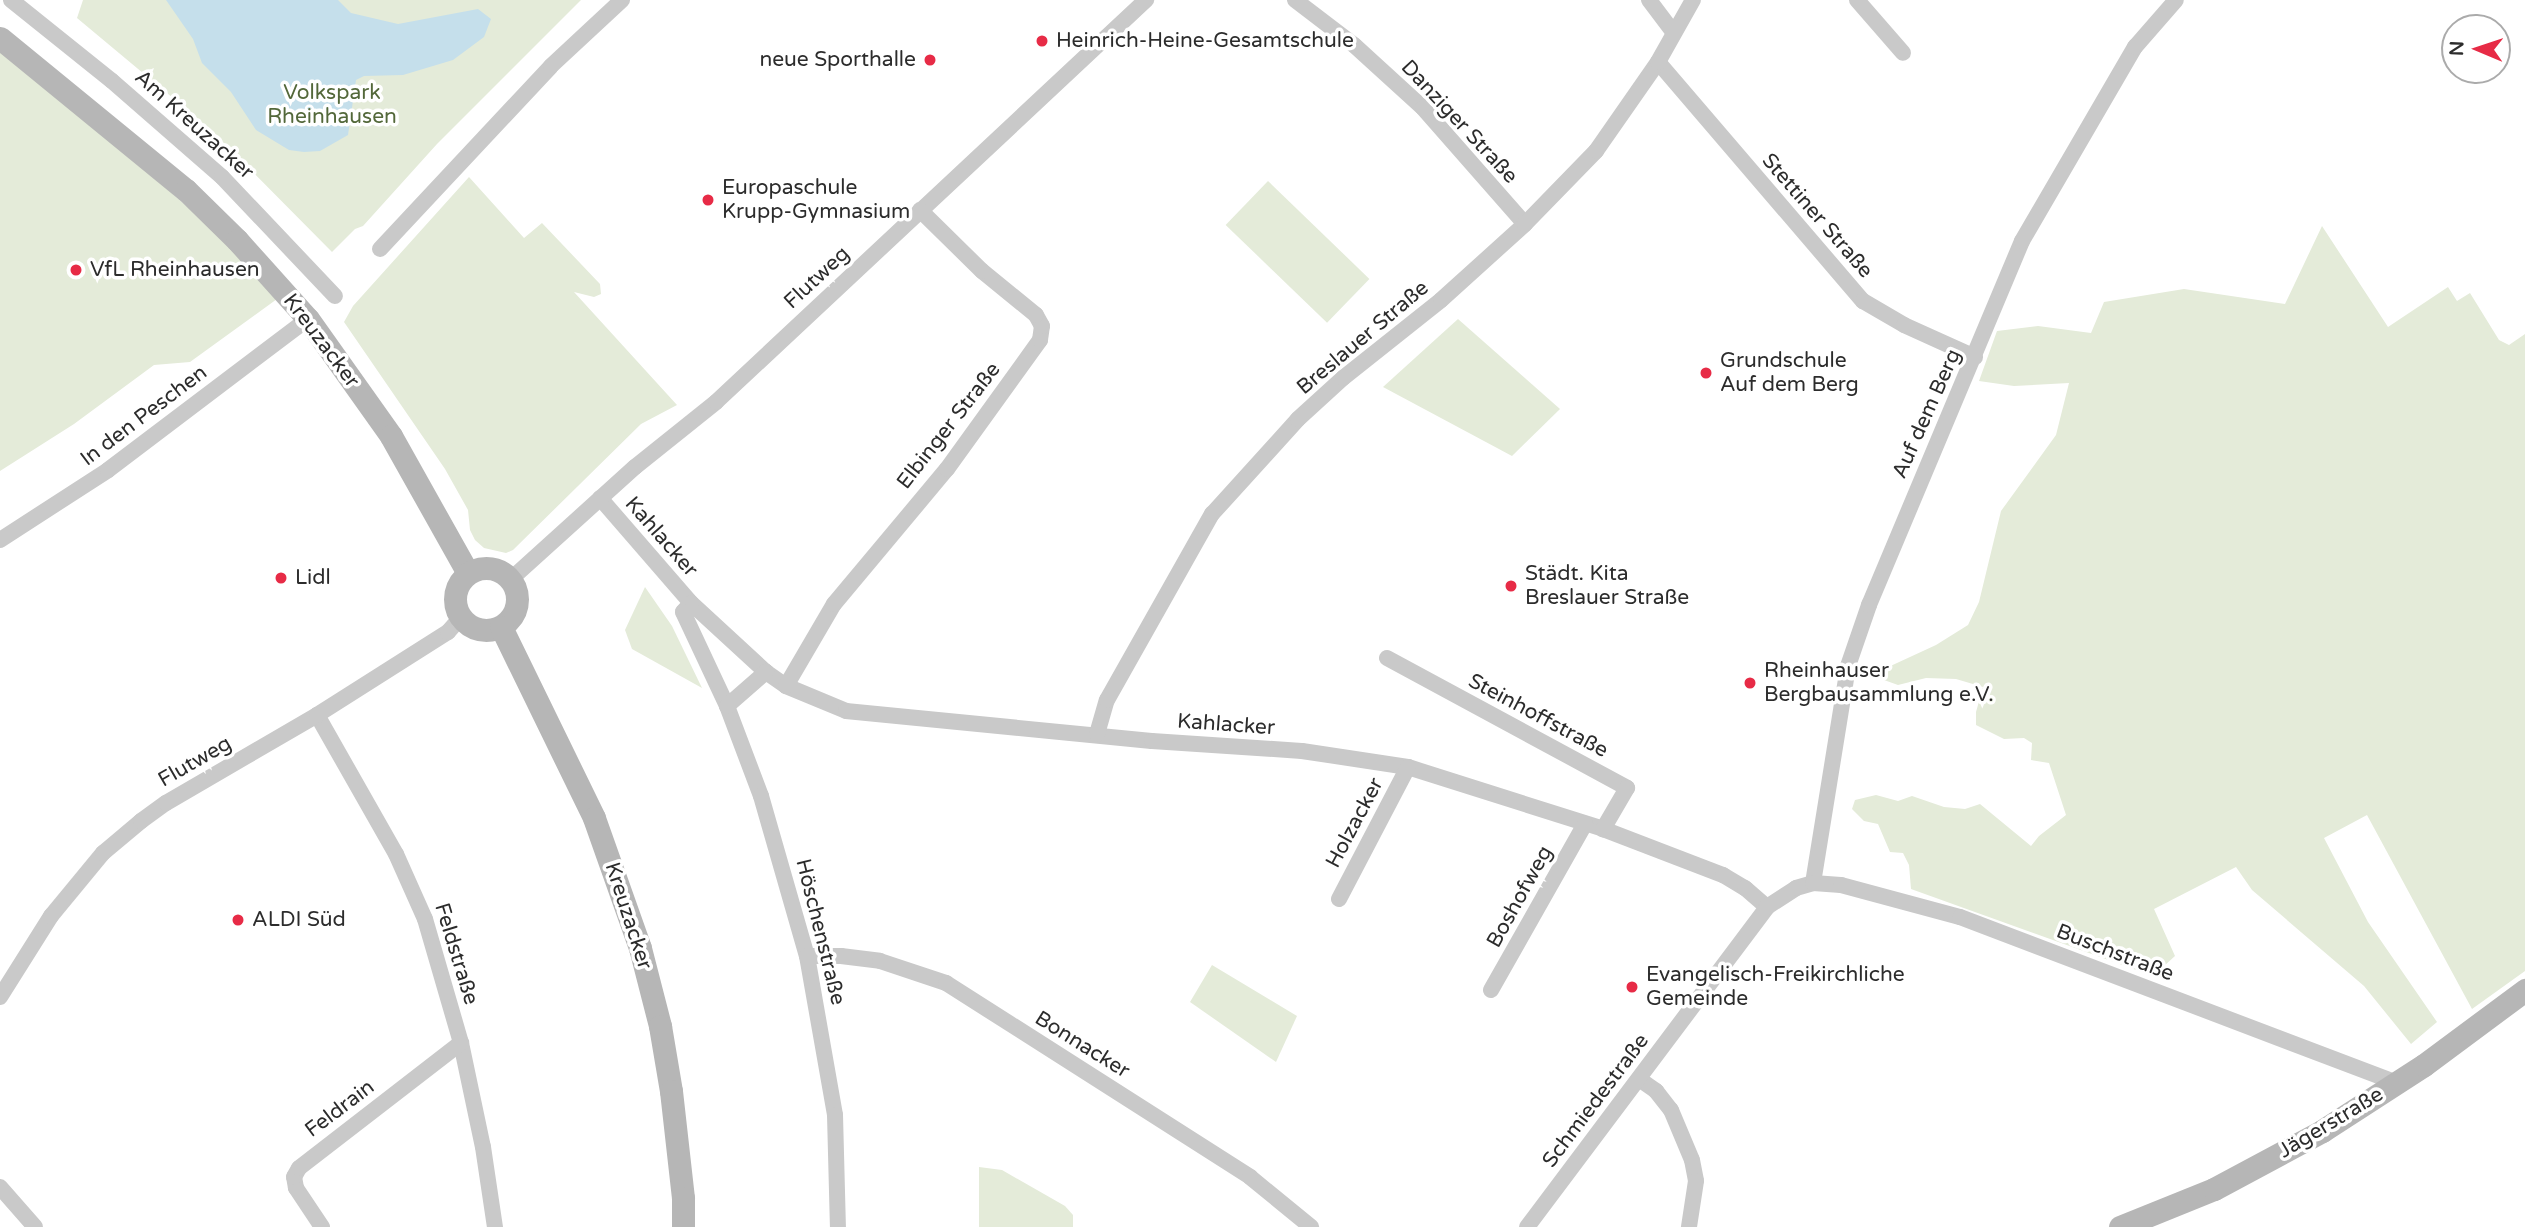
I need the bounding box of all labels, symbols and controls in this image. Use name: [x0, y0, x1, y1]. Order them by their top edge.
north arrow: [2441, 14, 2511, 84]
place label: Heinrich-Heine-Gesamtschule: [1056, 28, 1354, 54]
marker: Heinrich-Heine-Gesamtschule: [1034, 33, 1050, 49]
text: N: [2446, 40, 2468, 56]
place label: neue Sporthalle: [759, 47, 916, 73]
marker: neue Sporthalle: [922, 52, 938, 68]
street label: Danziger Straße: [1395, 55, 1523, 189]
street label: Am Kreuzacker: [129, 65, 259, 185]
park label: Volkspark Rheinhausen: [267, 80, 397, 130]
street label: Stettiner Straße: [1756, 149, 1878, 283]
place label: Europaschule Krupp-Gymnasium: [722, 175, 910, 225]
marker: Europaschule Krupp-Gymnasium: [700, 192, 716, 208]
street label: Flutweg: [779, 241, 855, 315]
place label: VfL Rheinhausen: [90, 257, 260, 283]
marker: VfL Rheinhausen: [68, 262, 84, 278]
street label: Breslauer Straße: [1292, 276, 1434, 400]
street label: Kreuzacker: [278, 289, 364, 393]
street label: Auf dem Berg: [1887, 345, 1967, 483]
place label: Grundschule Auf dem Berg: [1720, 348, 1859, 398]
street label: Elbinger Straße: [892, 358, 1006, 494]
street label: In den Peschen: [76, 360, 212, 472]
marker: Grundschule Auf dem Berg: [1698, 365, 1714, 381]
street label: Kahlacker: [619, 492, 703, 582]
place label: Städt. Kita Breslauer Straße: [1525, 561, 1689, 611]
place label: Lidl: [295, 565, 331, 591]
marker: Lidl: [273, 570, 289, 586]
marker: Städt. Kita Breslauer Straße: [1503, 578, 1519, 594]
place label: Rheinhauser Bergbausammlung e.V.: [1764, 658, 1994, 708]
street label: Steinhoffstraße: [1464, 669, 1612, 763]
marker: Rheinhauser Bergbausammlung e.V.: [1742, 675, 1758, 691]
street label: Kahlacker: [1176, 709, 1276, 741]
street label: Flutweg: [154, 731, 236, 793]
street label: Holzacker: [1321, 774, 1389, 872]
street label: Boshofweg: [1482, 842, 1558, 952]
street label: Höschenstraße: [790, 856, 850, 1008]
street label: Kreuzacker: [599, 859, 657, 973]
street label: Feldstraße: [429, 900, 483, 1008]
place label: ALDI Süd: [252, 907, 346, 933]
marker: ALDI Süd: [230, 912, 246, 928]
street label: Buschstraße: [2053, 919, 2177, 987]
place label: Evangelisch-Freikirchliche Gemeinde: [1646, 962, 1905, 1012]
marker: Evangelisch-Freikirchliche Gemeinde: [1624, 979, 1640, 995]
street label: Bonnacker: [1030, 1006, 1134, 1084]
street label: Schmiedestraße: [1538, 1029, 1654, 1173]
street label: Feldrain: [300, 1075, 380, 1143]
street label: Jägerstraße: [2274, 1082, 2388, 1164]

